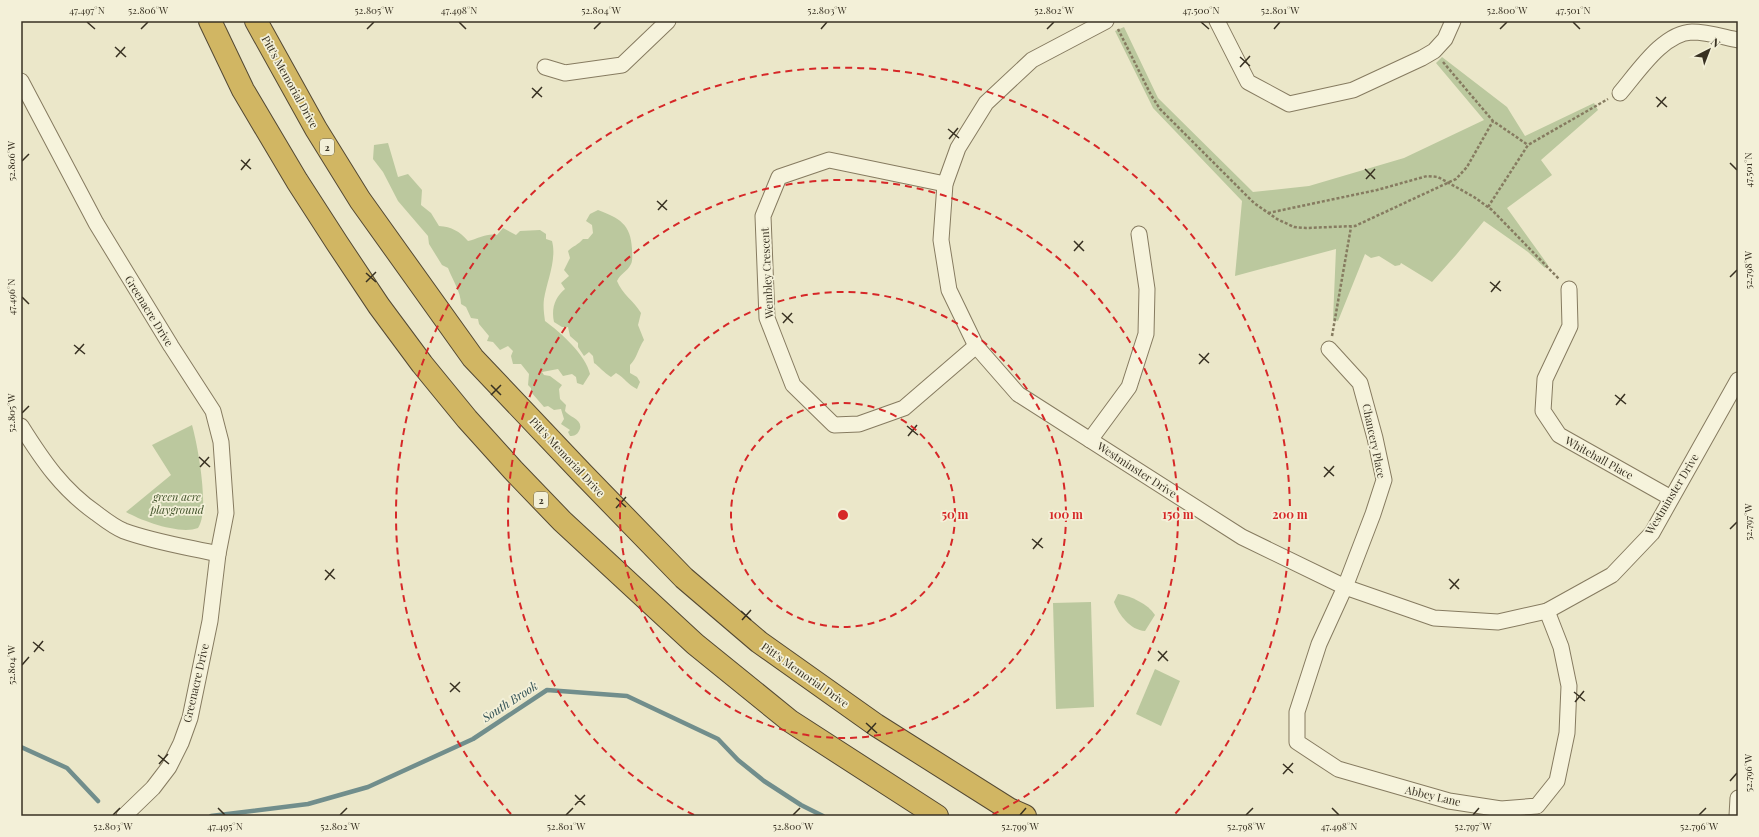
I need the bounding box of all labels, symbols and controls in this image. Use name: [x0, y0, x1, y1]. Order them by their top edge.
text: 47.497°N: [69, 3, 105, 17]
text: 52.806°W: [128, 3, 169, 17]
text: 52.805°W: [354, 3, 394, 17]
text: 47.498°N: [441, 3, 477, 17]
text: 52.804°W: [581, 3, 622, 17]
text: 52.803°W: [807, 3, 848, 17]
text: 52.802°W: [1034, 3, 1075, 17]
text: 47.500°N: [1182, 3, 1220, 17]
text: 52.801°W: [1261, 3, 1300, 17]
text: 52.800°W: [1487, 3, 1528, 17]
text: 47.501°N: [1555, 3, 1591, 17]
north arrow: [1689, 30, 1729, 70]
street label: Pitt's Memorial Drive: [259, 33, 322, 131]
text: N: [1708, 34, 1724, 50]
road number: 2: [320, 139, 334, 155]
text: 52.806°W: [4, 140, 18, 181]
text: 47.501°N: [1741, 152, 1755, 188]
street label: Wembley Crescent: [757, 227, 776, 320]
text: 52.798°W: [1741, 250, 1755, 289]
street label: Greenacre Drive: [122, 272, 177, 349]
text: 47.496°N: [4, 279, 18, 315]
text: 52.805°W: [4, 393, 18, 433]
street label: Chancery Place: [1359, 402, 1390, 480]
street label: Pitt's Memorial Drive: [526, 414, 609, 500]
street label: Whitehall Place: [1562, 432, 1636, 483]
street label: Westminster Drive: [1094, 438, 1180, 501]
street label: Westminster Drive: [1641, 450, 1702, 538]
park label: green acre playground: [149, 489, 205, 517]
road number: 2: [534, 492, 548, 508]
text: 52.797°W: [1741, 503, 1755, 541]
text: 50 m: [942, 506, 969, 522]
text: 100 m: [1049, 506, 1083, 522]
text: 150 m: [1162, 506, 1194, 522]
text: 200 m: [1272, 506, 1308, 522]
centre of rings: [836, 508, 850, 522]
street label: Pitt's Memorial Drive: [758, 639, 852, 711]
street label: Greenacre Drive: [179, 641, 212, 724]
text: 52.804°W: [4, 644, 18, 685]
water label: South Brook: [478, 677, 540, 726]
text: 52.796°W: [1741, 753, 1755, 792]
street label: Abbey Lane: [1403, 782, 1463, 809]
text: 52.803°W: [93, 819, 134, 833]
text: 47.495°N: [207, 819, 243, 833]
text: 52.802°W: [320, 819, 361, 833]
text: 52.801°W: [547, 819, 586, 833]
text: 52.800°W: [773, 819, 814, 833]
text: 52.799°W: [1001, 819, 1040, 833]
text: 52.798°W: [1227, 819, 1266, 833]
text: 47.498°N: [1321, 819, 1357, 833]
text: 52.797°W: [1454, 819, 1492, 833]
text: 52.796°W: [1680, 819, 1719, 833]

